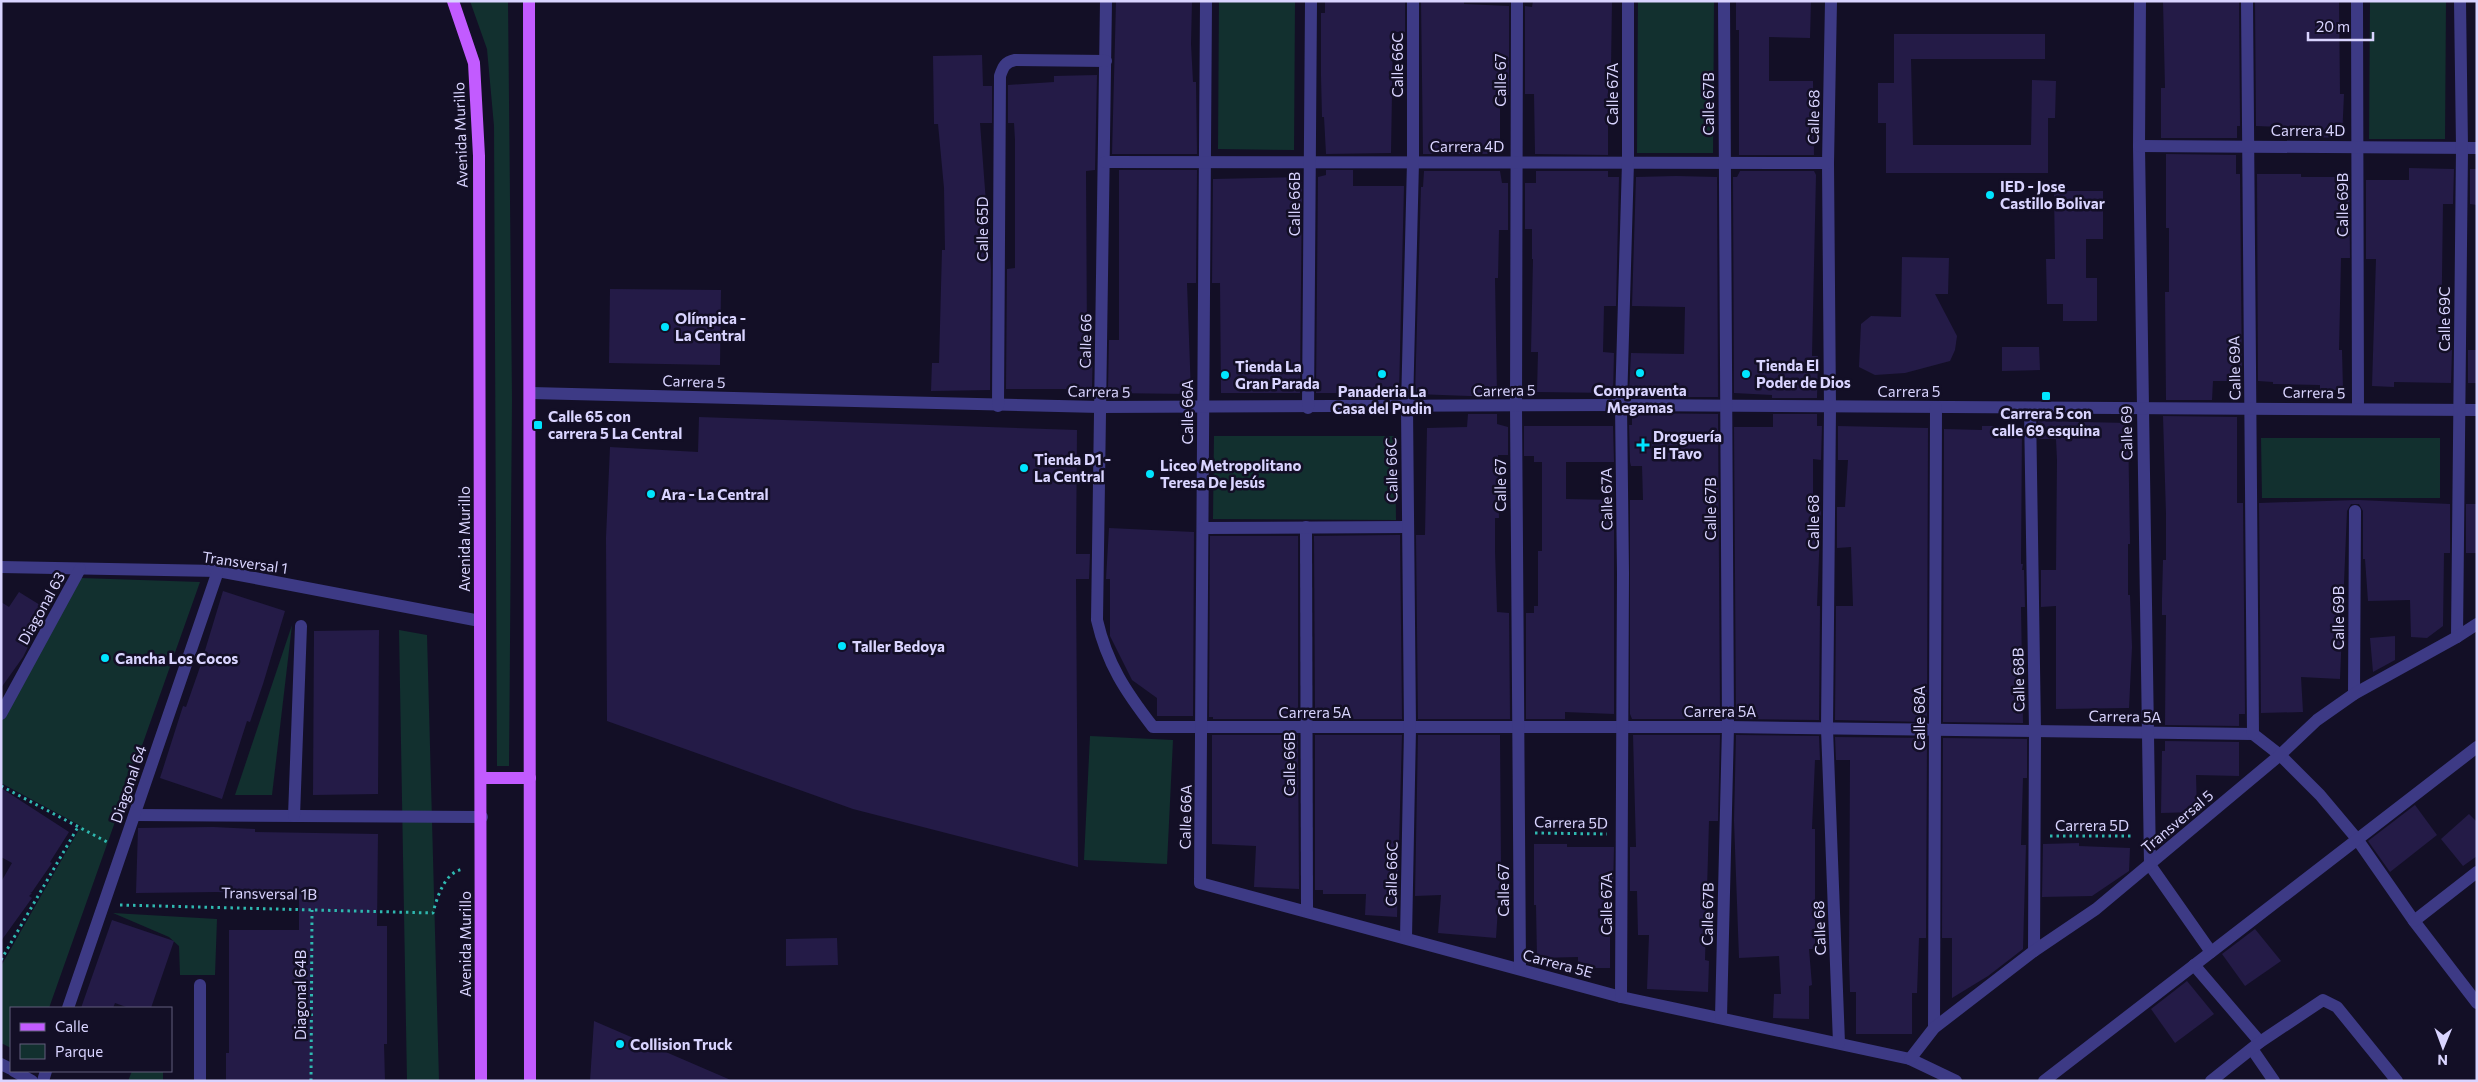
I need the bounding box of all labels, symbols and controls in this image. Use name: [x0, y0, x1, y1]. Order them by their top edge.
scale bar: [2308, 10, 2373, 42]
text: 20 m: [2316, 17, 2350, 35]
street label: Calle 66C: [1388, 32, 1406, 98]
street label: Calle 67: [1491, 53, 1509, 107]
street label: Calle 67A: [1603, 63, 1621, 125]
street label: Calle 67B: [1699, 72, 1717, 136]
street label: Avenida Murillo: [449, 82, 471, 188]
street label: Calle 68: [1804, 89, 1822, 145]
street label: Carrera 4D: [2271, 121, 2345, 139]
street label: Carrera 4D: [1430, 137, 1504, 155]
street label: Calle 66B: [1285, 171, 1303, 236]
street label: Calle 69B: [2333, 173, 2351, 237]
place label: IED - Jose Castillo Bolivar: [2000, 177, 2105, 212]
marker: IED - Jose Castillo Bolivar: [1984, 189, 1996, 201]
street label: Calle 65D: [973, 196, 991, 262]
street label: Calle 69C: [2435, 287, 2453, 351]
place label: Olímpica - La Central: [675, 309, 746, 344]
street label: Calle 66: [1076, 313, 1094, 369]
marker: Olímpica - La Central: [659, 321, 671, 333]
street label: Calle 69A: [2224, 336, 2244, 400]
place label: Tienda El Poder de Dios: [1756, 356, 1851, 391]
place label: Tienda La Gran Parada: [1235, 357, 1320, 392]
marker: Compraventa Megamas: [1634, 367, 1646, 379]
marker: Panaderia La Casa del Pudin: [1376, 368, 1388, 380]
marker: Tienda El Poder de Dios: [1740, 368, 1752, 380]
marker: Tienda La Gran Parada: [1219, 369, 1231, 381]
street label: Carrera 5: [662, 371, 726, 391]
street label: Calle 66A: [1178, 380, 1196, 444]
street label: Carrera 5: [1472, 380, 1536, 400]
street label: Carrera 5: [1067, 381, 1131, 401]
place label: Compraventa Megamas: [1593, 381, 1687, 416]
place label: Panaderia La Casa del Pudin: [1332, 382, 1432, 417]
street label: Carrera 5: [1878, 382, 1940, 400]
street label: Carrera 5: [2282, 382, 2346, 402]
marker: Carrera 5 con calle 69 esquina: [2040, 390, 2052, 402]
place label: Carrera 5 con calle 69 esquina: [1992, 404, 2100, 439]
street label: Calle 69: [2117, 406, 2135, 460]
place label: Calle 65 con carrera 5 La Central: [548, 407, 682, 442]
marker: Calle 65 con carrera 5 La Central: [532, 419, 544, 431]
place label: Droguería El Tavo: [1653, 427, 1722, 462]
street label: Calle 66C: [1381, 437, 1401, 503]
marker: Droguería El Tavo: [1637, 439, 1649, 451]
place label: Tienda D1 - La Central: [1034, 450, 1111, 485]
place label: Liceo Metropolitano Teresa De Jesús: [1160, 456, 1301, 491]
street label: Calle 67: [1491, 458, 1509, 512]
marker: Tienda D1 - La Central: [1018, 462, 1030, 474]
marker: Liceo Metropolitano Teresa De Jesús: [1144, 468, 1156, 480]
street label: Calle 67A: [1596, 468, 1616, 530]
street label: Calle 67B: [1701, 477, 1719, 541]
place label: Ara - La Central: [661, 485, 769, 503]
street label: Avenida Murillo: [455, 486, 473, 592]
marker: Ara - La Central: [645, 488, 657, 500]
street label: Calle 68: [1804, 495, 1822, 549]
street label: Transversal 1: [201, 547, 289, 577]
street label: Diagonal 63: [14, 568, 68, 648]
street label: Calle 69B: [2329, 586, 2347, 650]
place label: Taller Bedoya: [852, 637, 945, 655]
marker: Taller Bedoya: [836, 640, 848, 652]
street label: Calle 68B: [2008, 647, 2028, 712]
place label: Cancha Los Cocos: [115, 649, 238, 667]
marker: Cancha Los Cocos: [99, 652, 111, 664]
street label: Calle 68A: [1910, 686, 1928, 750]
street label: Carrera 5A: [1684, 702, 1756, 720]
street label: Carrera 5A: [1279, 703, 1351, 721]
street label: Carrera 5A: [2088, 706, 2162, 726]
street label: Calle 66B: [1280, 731, 1298, 796]
street label: Diagonal 64: [106, 743, 150, 825]
street label: Calle 66A: [1175, 784, 1195, 850]
street label: Transversal 5: [2137, 786, 2217, 856]
street label: Carrera 5D: [1534, 812, 1608, 832]
street label: Carrera 5D: [2055, 816, 2129, 834]
street label: Calle 66C: [1381, 841, 1401, 907]
street label: Calle 67: [1494, 863, 1512, 917]
street label: Calle 67A: [1597, 873, 1615, 935]
street label: Calle 67B: [1697, 882, 1717, 946]
street label: Transversal 1B: [221, 883, 317, 903]
street label: Avenida Murillo: [456, 891, 474, 997]
street label: Calle 68: [1809, 900, 1829, 956]
street label: Carrera 5E: [1521, 945, 1595, 981]
street label: Diagonal 64B: [291, 949, 309, 1040]
legend: [10, 1007, 172, 1072]
text: Calle: [55, 1017, 89, 1035]
north arrow: [2418, 1022, 2468, 1072]
place label: Collision Truck: [630, 1035, 733, 1053]
marker: Collision Truck: [614, 1038, 626, 1050]
text: Parque: [55, 1042, 103, 1060]
text: N: [2437, 1052, 2448, 1069]

